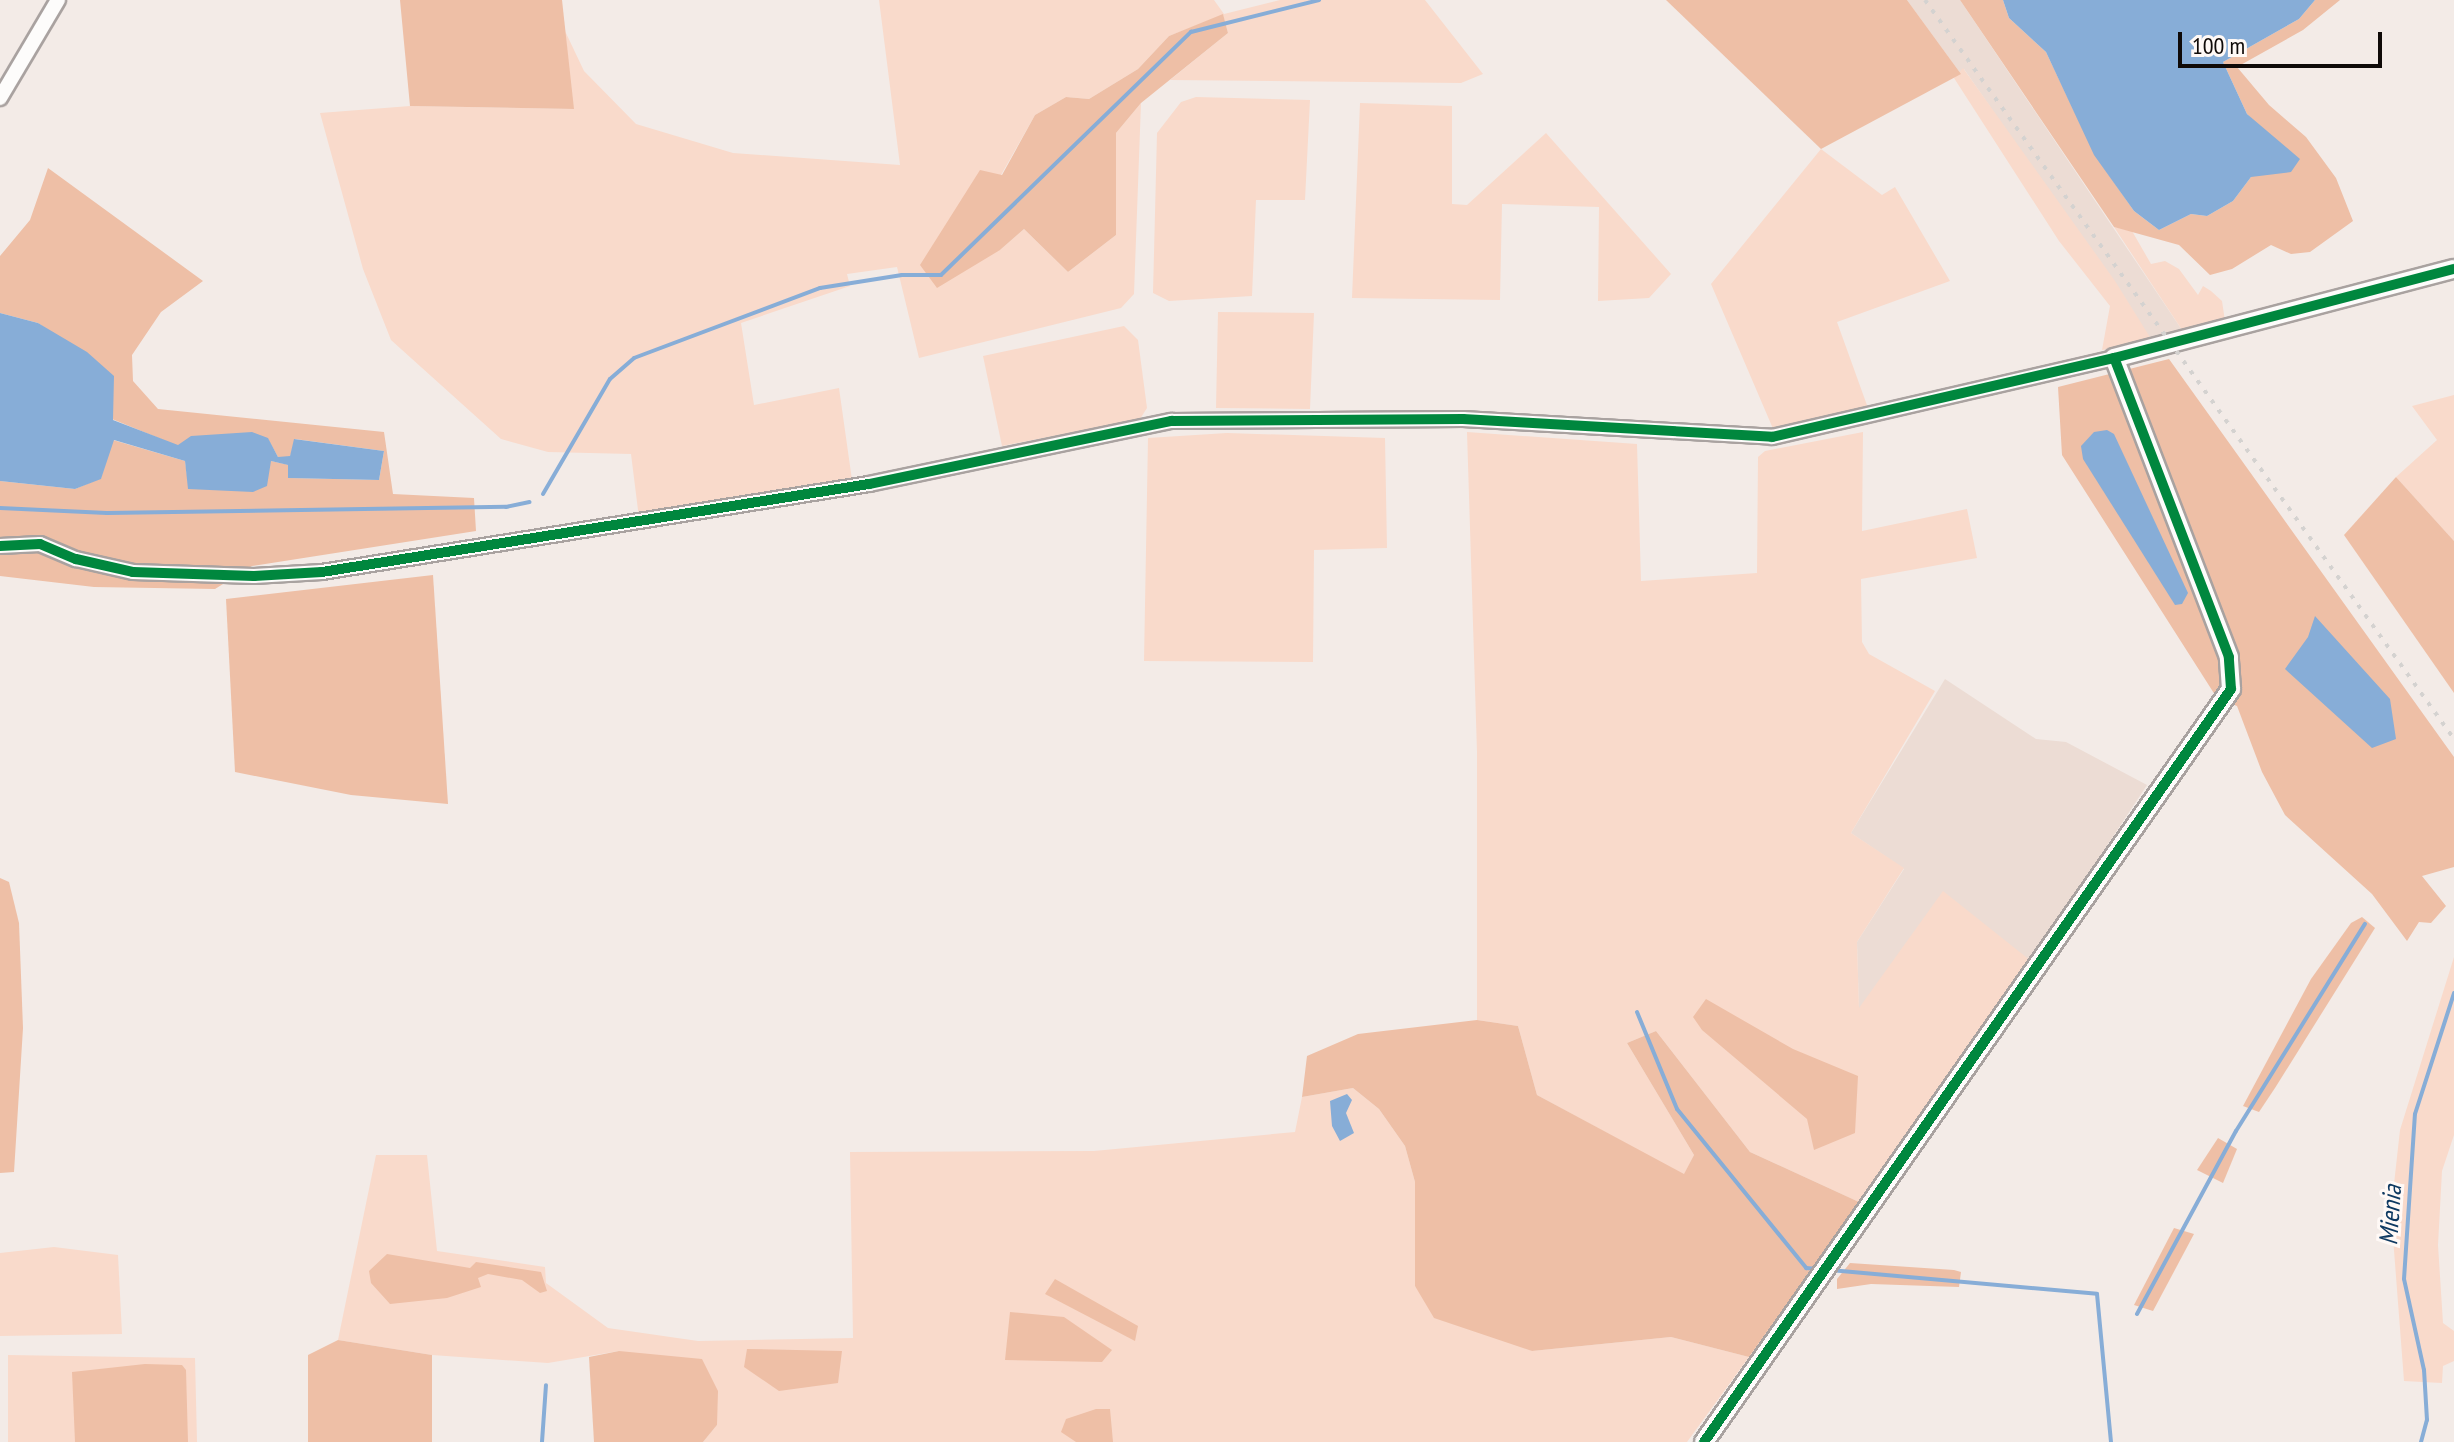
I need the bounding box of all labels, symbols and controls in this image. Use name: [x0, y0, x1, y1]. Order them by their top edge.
scale bar: [2182, 16, 2386, 66]
text: 100 m: [2192, 30, 2245, 61]
water label: Mienia: [2372, 1184, 2408, 1246]

